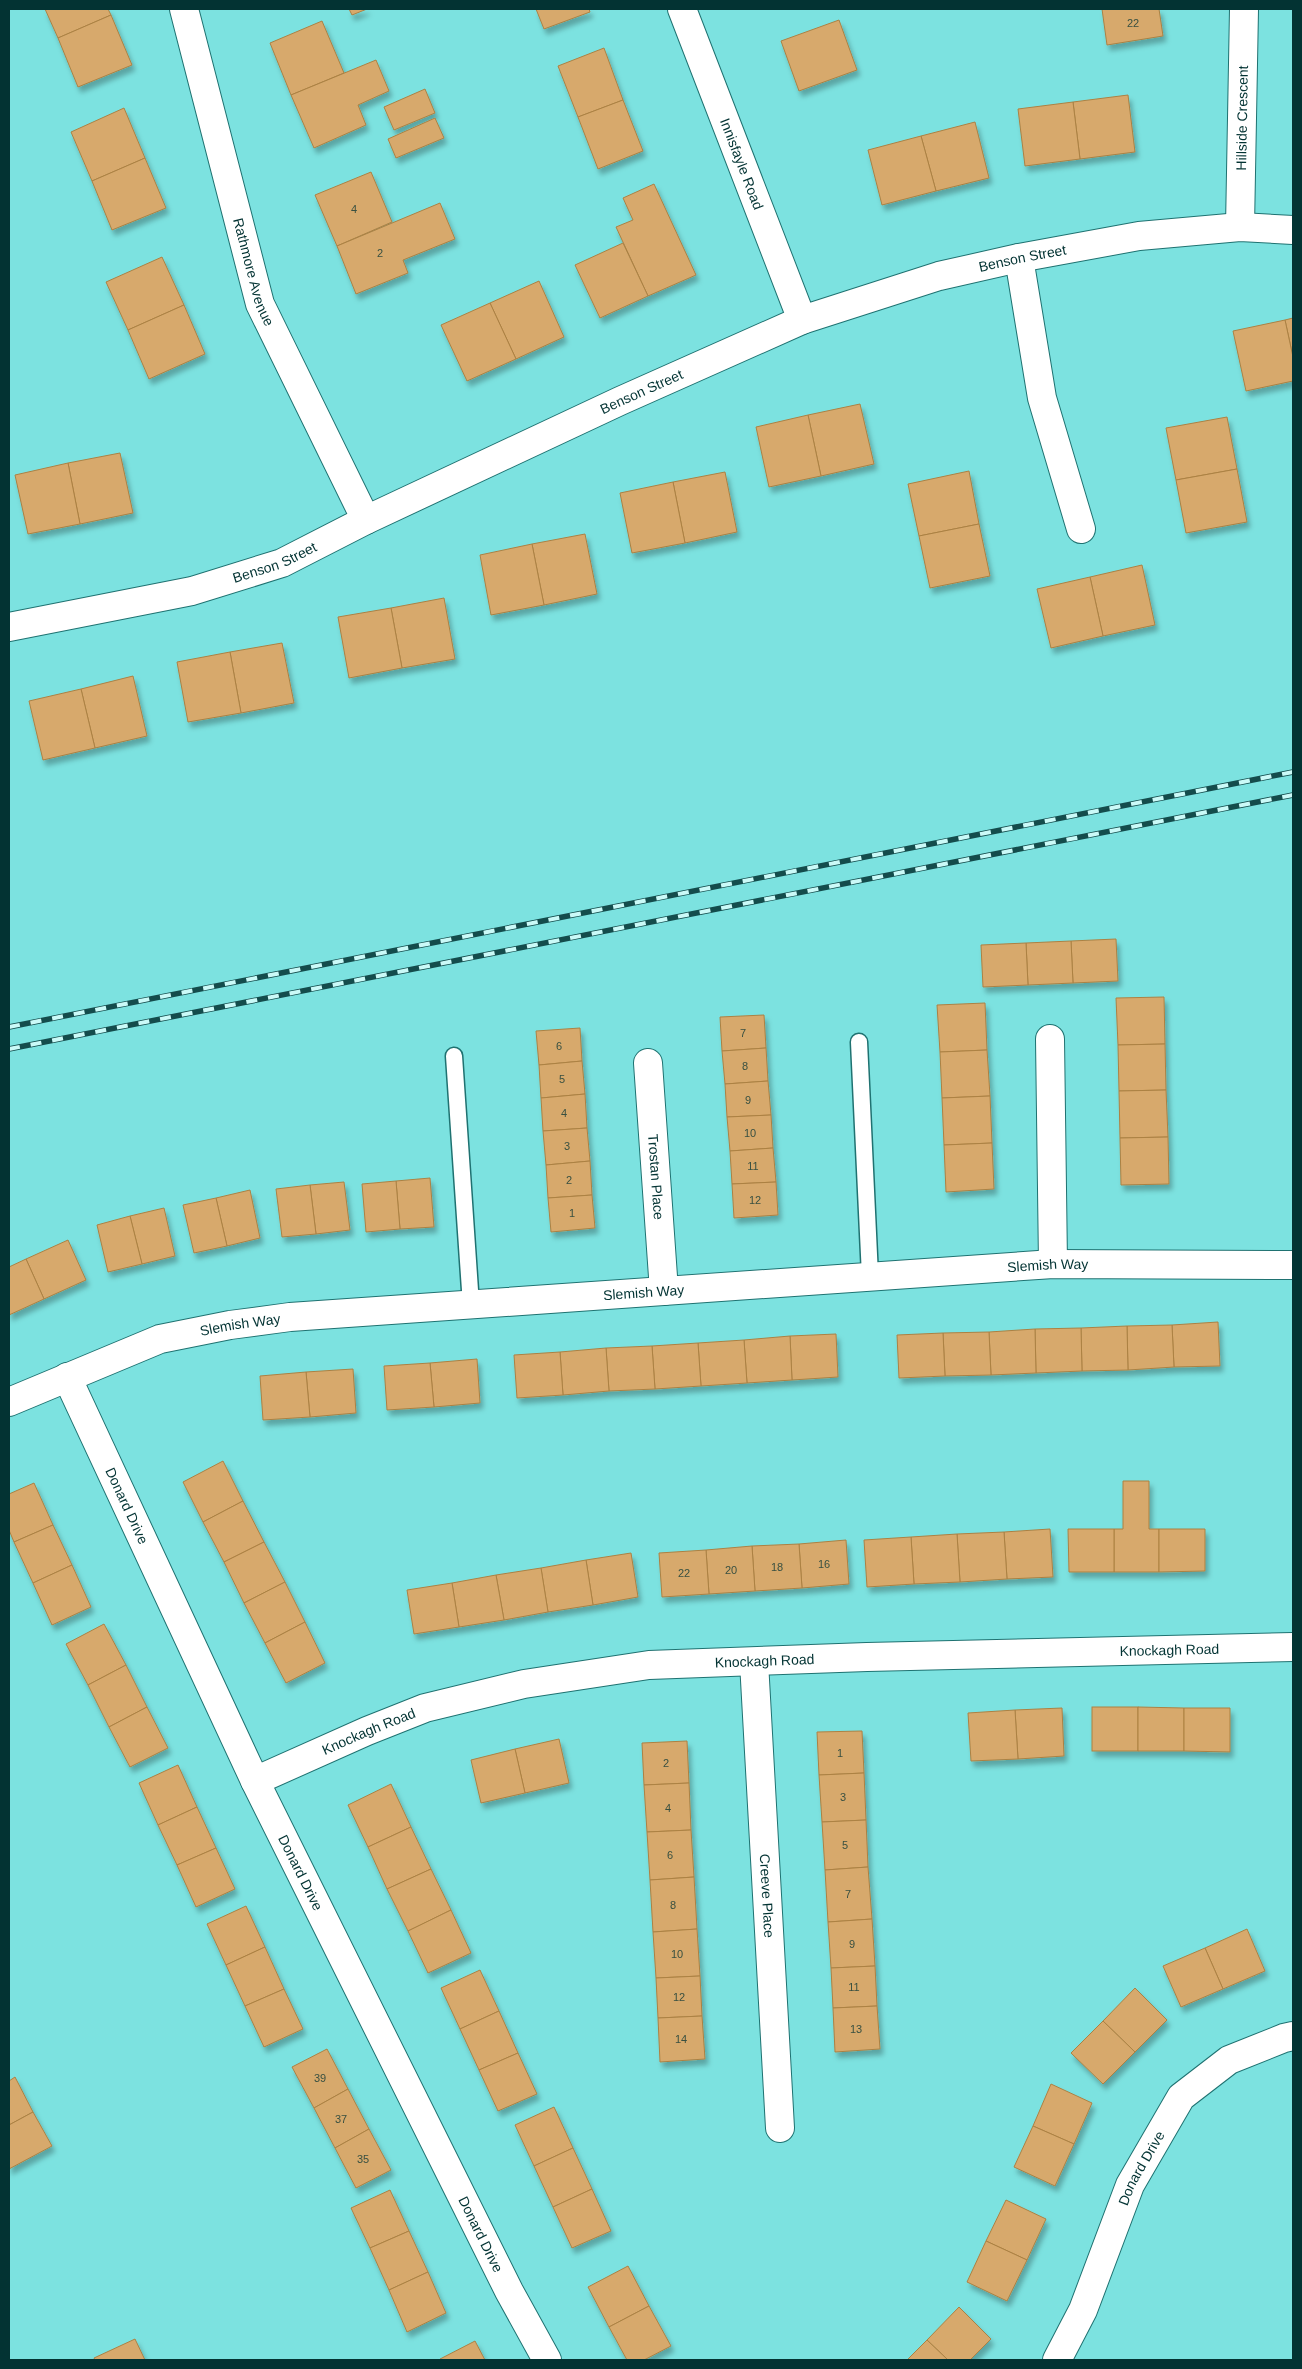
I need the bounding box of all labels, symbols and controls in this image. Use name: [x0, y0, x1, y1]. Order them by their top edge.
house number: 22: [1127, 17, 1139, 29]
street label: Hillside Crescent: [1233, 65, 1251, 171]
street label: Innisfayle Road: [717, 116, 767, 212]
house number: 4: [351, 203, 357, 215]
street label: Rathmore Avenue: [230, 216, 278, 329]
street label: Benson Street: [977, 242, 1067, 275]
house number: 2: [377, 247, 383, 259]
street label: Benson Street: [598, 366, 685, 417]
street label: Benson Street: [231, 539, 319, 586]
house number: 7: [740, 1027, 746, 1039]
house number: 6: [556, 1040, 562, 1052]
house number: 8: [742, 1060, 748, 1072]
house number: 5: [559, 1073, 565, 1085]
house number: 9: [745, 1094, 751, 1106]
house number: 4: [561, 1107, 567, 1119]
house number: 10: [744, 1127, 756, 1139]
street label: Trostan Place: [645, 1133, 667, 1220]
house number: 3: [564, 1140, 570, 1152]
house number: 11: [747, 1160, 759, 1172]
house number: 2: [566, 1174, 572, 1186]
house number: 12: [749, 1194, 761, 1206]
house number: 1: [569, 1207, 575, 1219]
street label: Slemish Way: [1007, 1256, 1088, 1275]
street label: Slemish Way: [603, 1282, 685, 1303]
street label: Slemish Way: [198, 1310, 281, 1339]
street label: Donard Drive: [102, 1465, 152, 1547]
house number: 16: [818, 1558, 830, 1570]
house number: 18: [771, 1561, 783, 1573]
house number: 20: [725, 1564, 737, 1576]
house number: 22: [678, 1567, 690, 1579]
street label: Knockagh Road: [1119, 1641, 1219, 1659]
street label: Knockagh Road: [714, 1651, 815, 1671]
street label: Knockagh Road: [319, 1705, 418, 1758]
house number: 1: [837, 1747, 843, 1759]
house number: 2: [663, 1757, 669, 1769]
house number: 3: [840, 1791, 846, 1803]
house number: 4: [665, 1802, 671, 1814]
street label: Donard Drive: [275, 1832, 326, 1913]
house number: 5: [842, 1839, 848, 1851]
house number: 6: [667, 1849, 673, 1861]
street label: Creeve Place: [757, 1853, 777, 1938]
house number: 7: [845, 1888, 851, 1900]
house number: 8: [670, 1899, 676, 1911]
house number: 9: [849, 1938, 855, 1950]
house number: 10: [671, 1948, 683, 1960]
house number: 11: [848, 1981, 860, 1993]
house number: 12: [673, 1991, 685, 2003]
house number: 13: [850, 2023, 862, 2035]
house number: 14: [675, 2033, 687, 2045]
house number: 39: [314, 2072, 326, 2084]
house number: 37: [335, 2113, 347, 2125]
street label: Donard Drive: [1115, 2128, 1168, 2208]
house number: 35: [357, 2153, 369, 2165]
street label: Donard Drive: [455, 2194, 506, 2275]

